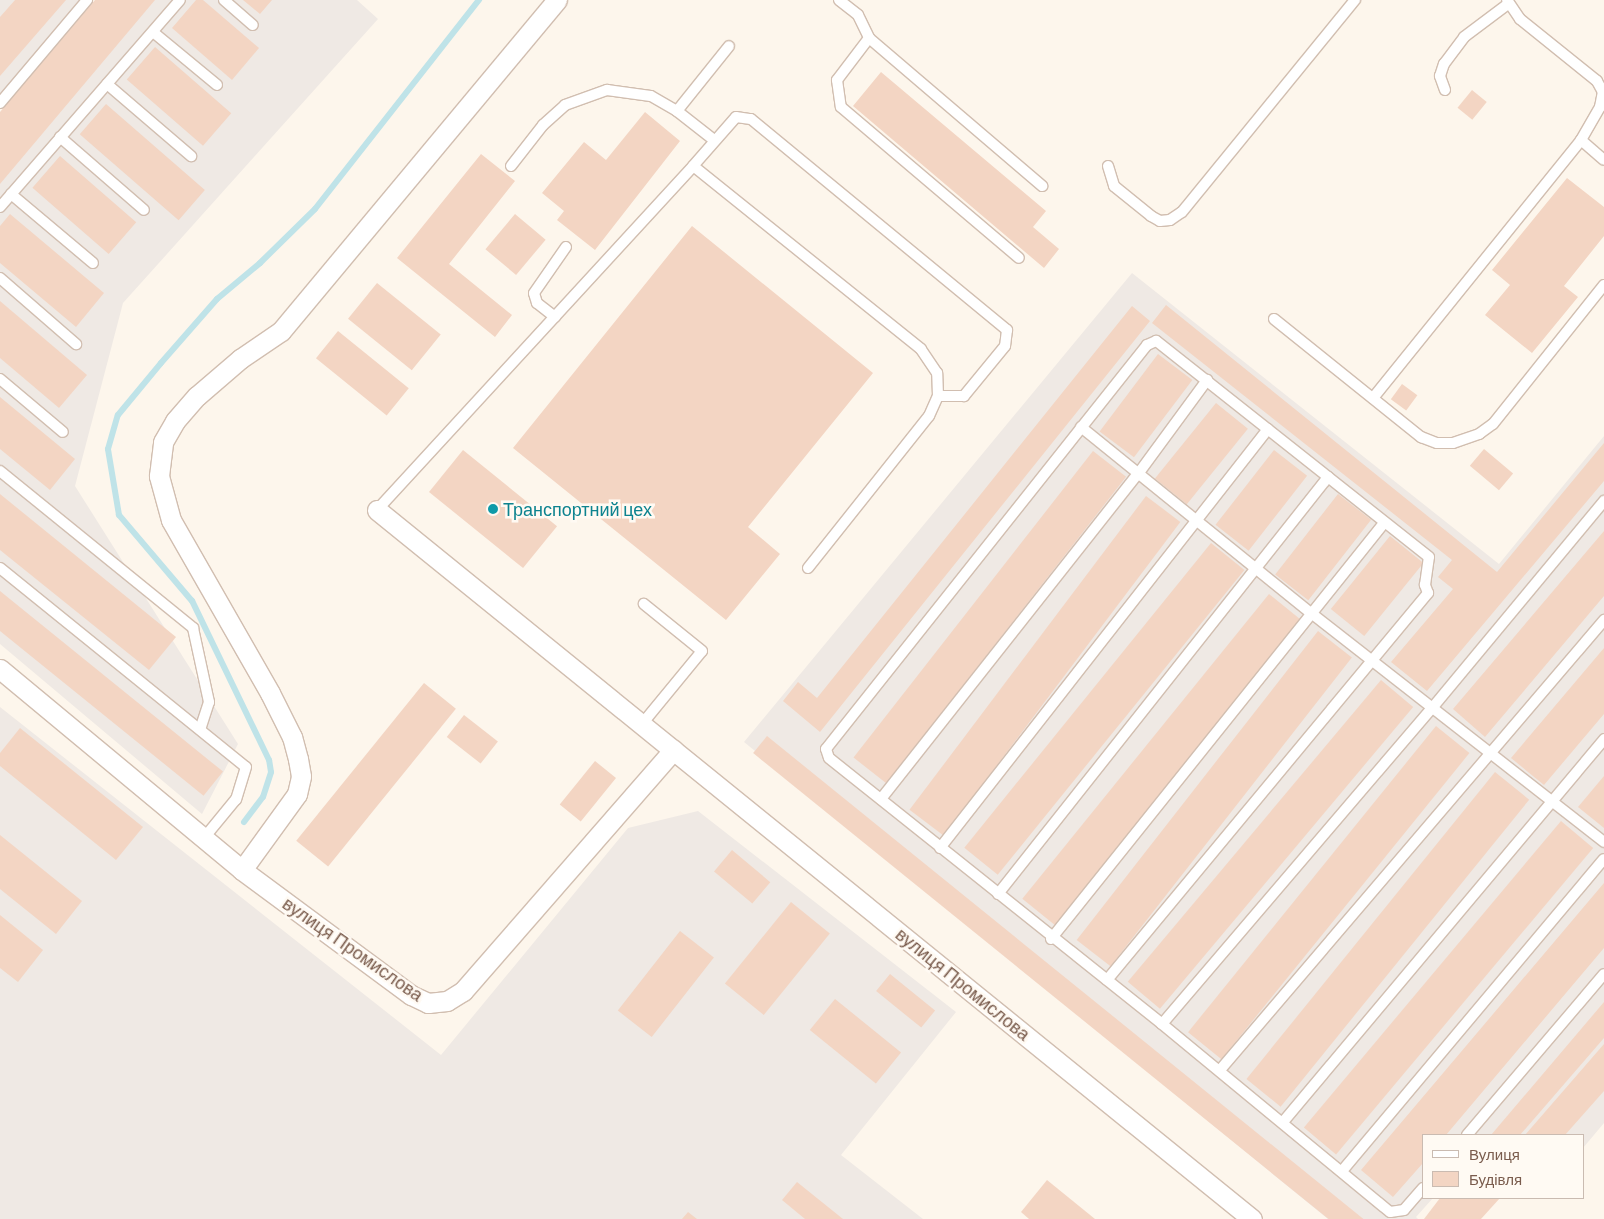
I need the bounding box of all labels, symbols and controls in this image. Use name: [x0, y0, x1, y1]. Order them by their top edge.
place label: Транспортний цех: [503, 498, 652, 520]
marker: Транспортний цех: [487, 503, 499, 515]
street label: вулиця Промислова: [279, 892, 427, 1006]
street label: вулиця Промислова: [892, 923, 1034, 1045]
legend: [1422, 1134, 1584, 1199]
text: Вулиця: [1469, 1145, 1520, 1163]
text: Будівля: [1469, 1170, 1522, 1188]

